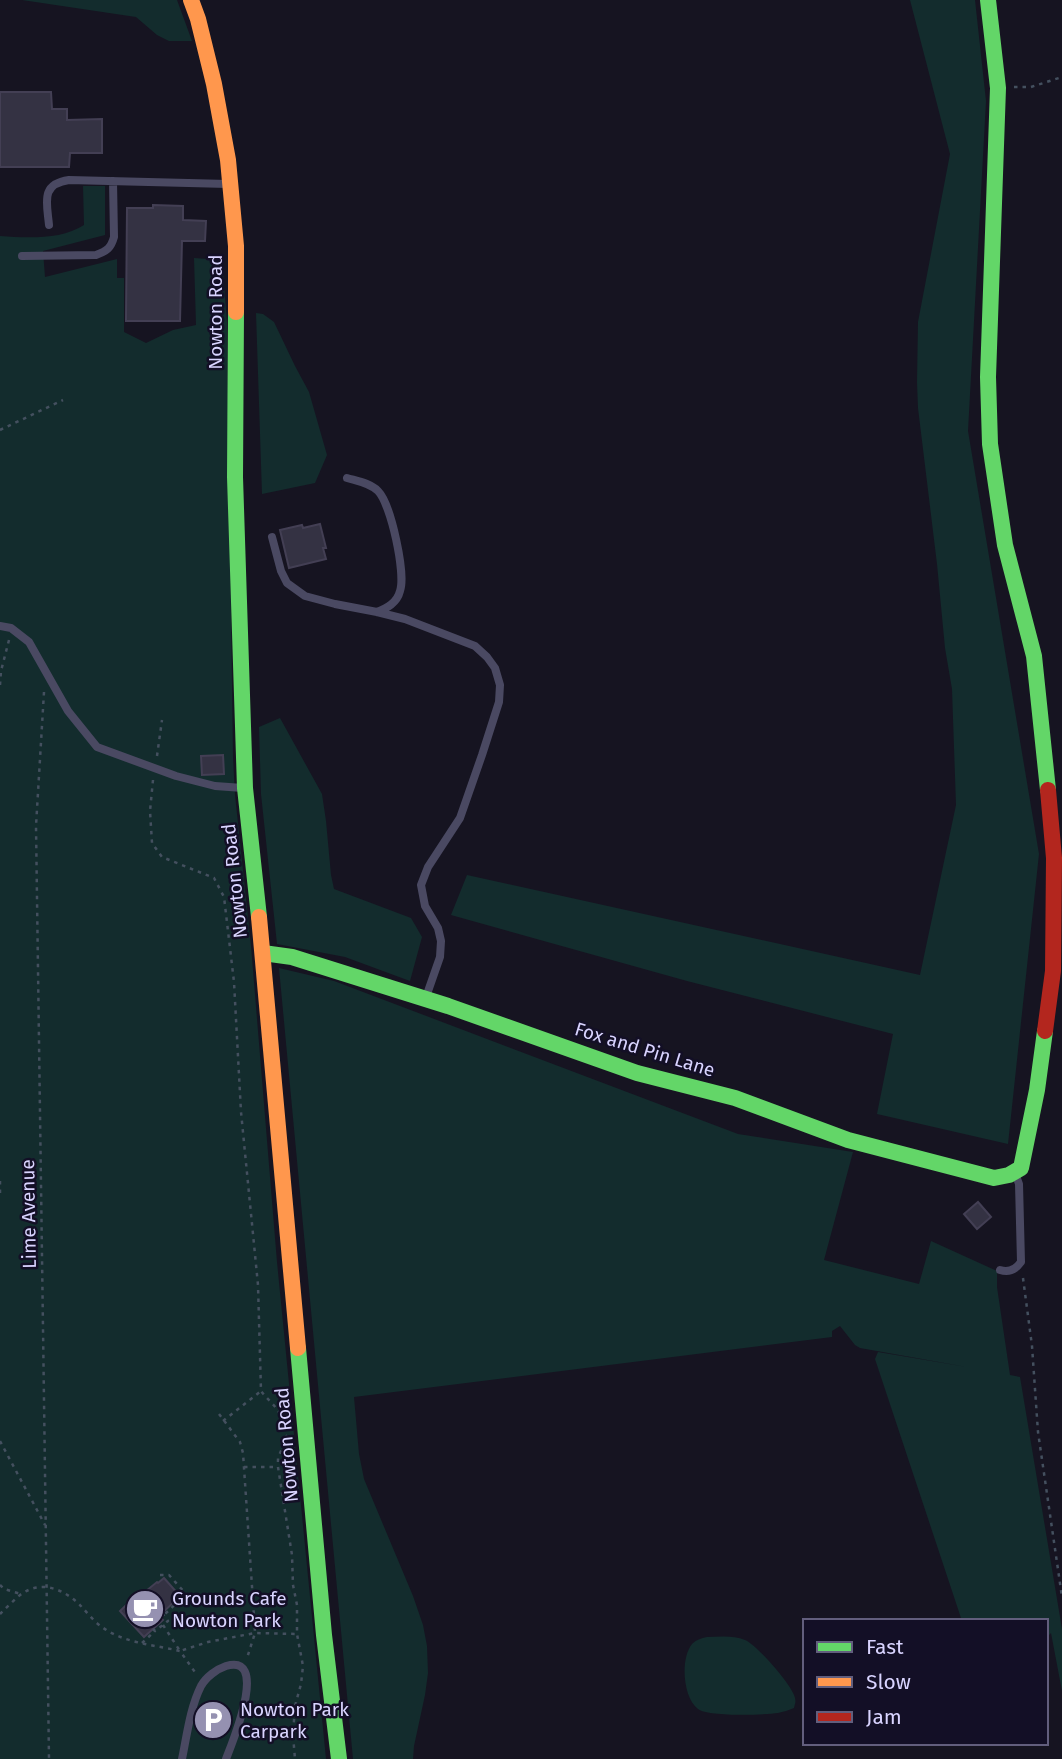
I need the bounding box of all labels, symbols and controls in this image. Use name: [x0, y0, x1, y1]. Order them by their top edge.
street label: Nowton Road: [204, 254, 227, 370]
street label: Nowton Road: [217, 822, 252, 940]
street label: Fox and Pin Lane: [572, 1017, 718, 1082]
street label: Lime Avenue: [16, 1159, 41, 1269]
street label: Nowton Road: [270, 1386, 303, 1503]
place label: Grounds Cafe Nowton Park: [172, 1587, 287, 1632]
cafe icon: Grounds Cafe Nowton Park: [124, 1588, 166, 1630]
legend: [803, 1619, 1048, 1745]
text: Fast: [866, 1634, 904, 1660]
text: Slow: [866, 1669, 911, 1695]
place label: Nowton Park Carpark: [240, 1698, 349, 1743]
parking icon: Nowton Park Carpark: [192, 1699, 234, 1741]
text: Jam: [866, 1704, 902, 1730]

